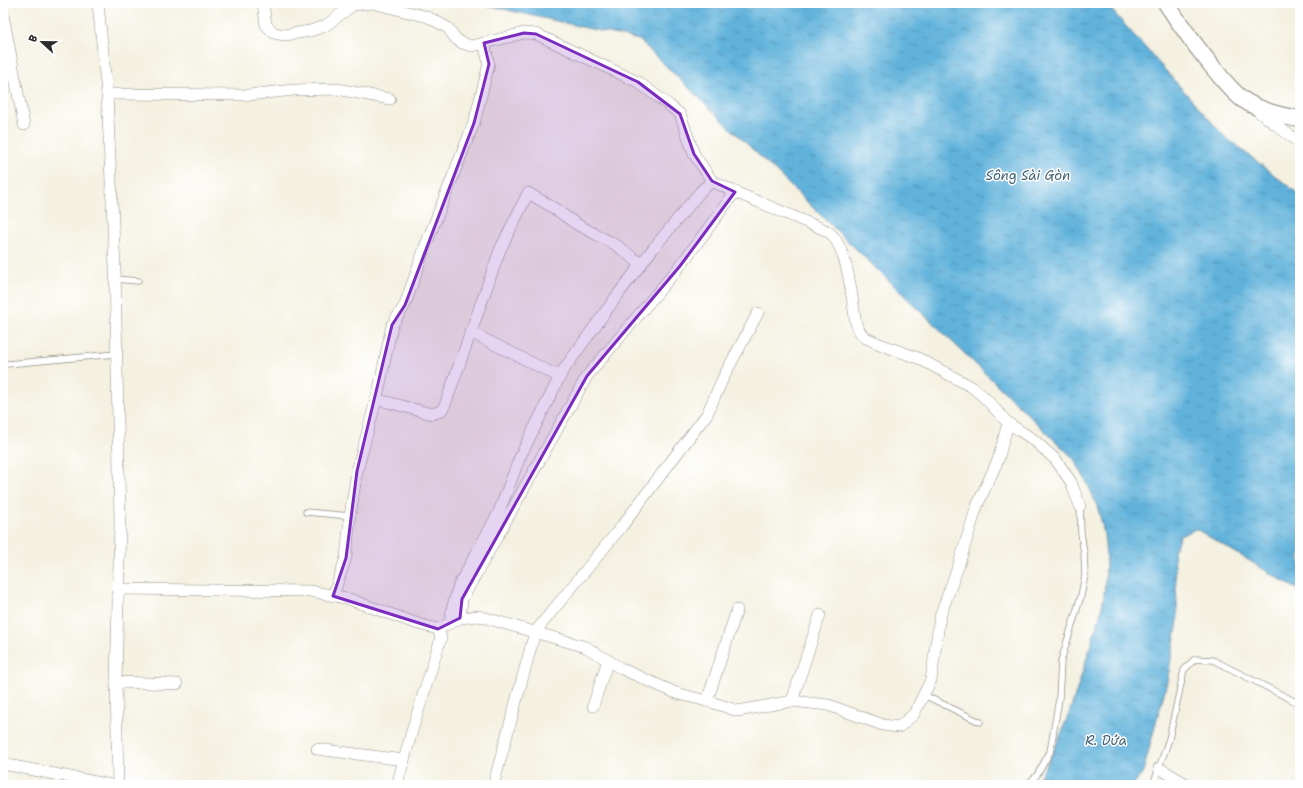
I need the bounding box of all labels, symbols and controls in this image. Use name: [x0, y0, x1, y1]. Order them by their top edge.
north arrow: [22, 22, 62, 62]
text: B: [25, 32, 41, 44]
water label: Sông Sài Gòn: [986, 167, 1070, 184]
water label: R. Dứa: [1085, 732, 1127, 749]

